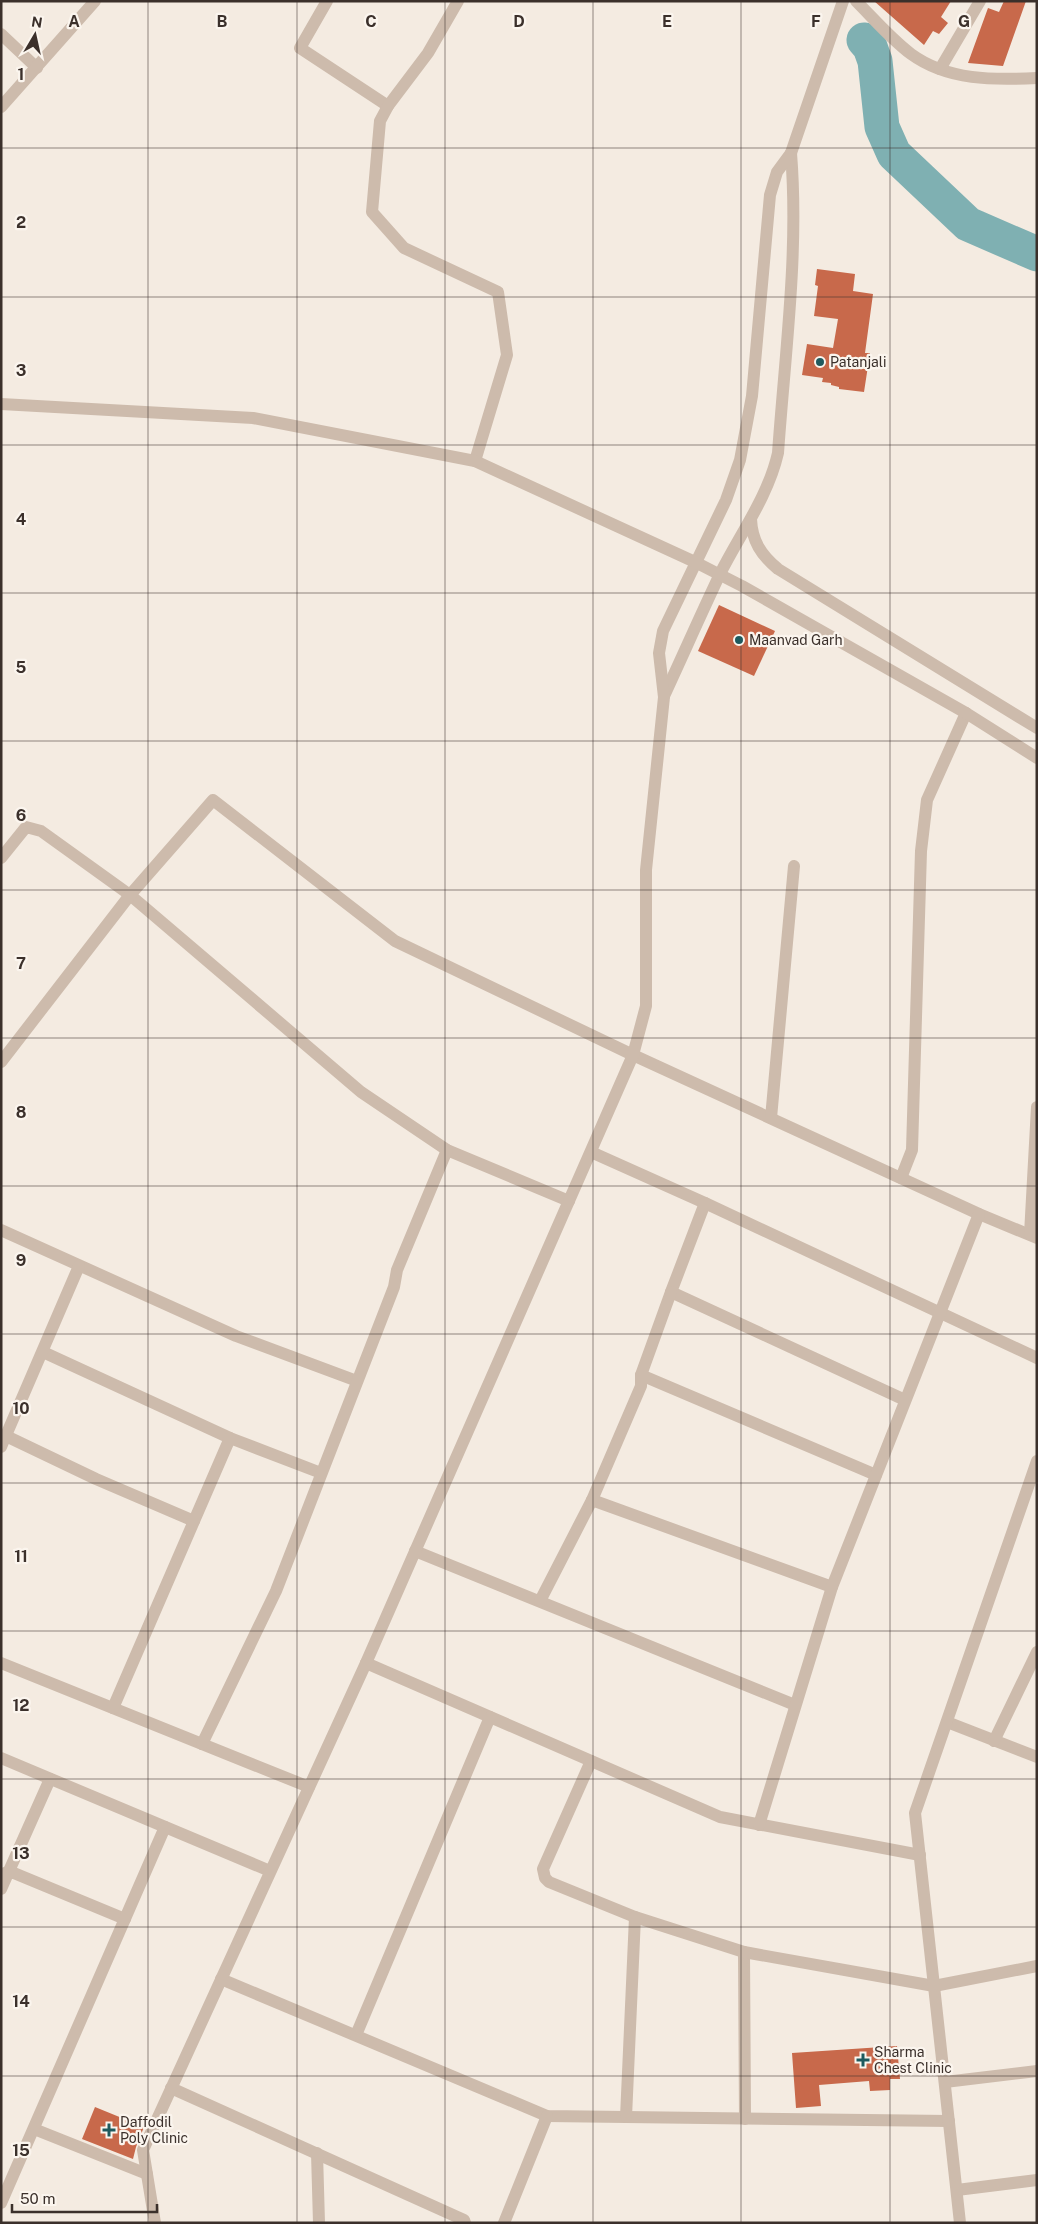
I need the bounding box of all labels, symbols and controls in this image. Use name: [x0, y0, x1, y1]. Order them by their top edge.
north arrow: [10, 10, 60, 60]
text: A: [68, 12, 80, 31]
text: B: [217, 12, 228, 31]
text: C: [365, 12, 377, 31]
text: D: [513, 12, 525, 31]
text: E: [662, 12, 672, 31]
text: F: [811, 12, 821, 31]
text: G: [958, 12, 970, 31]
text: N: [30, 13, 44, 31]
text: 1: [18, 65, 24, 84]
text: 2: [16, 213, 26, 232]
place label: Patanjali: [830, 354, 887, 370]
marker: Patanjali: [814, 356, 826, 368]
text: 3: [16, 361, 26, 380]
text: 4: [16, 510, 27, 529]
place label: Maanvad Garh: [749, 632, 843, 648]
marker: Maanvad Garh: [733, 634, 745, 646]
text: 5: [16, 658, 27, 677]
text: 6: [16, 806, 26, 825]
text: 7: [16, 954, 26, 973]
text: 8: [16, 1103, 27, 1122]
text: 9: [16, 1251, 26, 1270]
text: 10: [12, 1399, 30, 1418]
text: 11: [14, 1547, 28, 1566]
text: 12: [12, 1696, 30, 1715]
text: 13: [12, 1844, 30, 1863]
text: 14: [12, 1992, 30, 2011]
place label: Sharma Chest Clinic: [874, 2044, 952, 2076]
marker: Sharma Chest Clinic: [856, 2053, 870, 2067]
place label: Daffodil Poly Clinic: [120, 2114, 188, 2146]
marker: Daffodil Poly Clinic: [102, 2123, 116, 2137]
text: 15: [12, 2141, 30, 2160]
scale bar: [12, 2182, 158, 2214]
text: 50 m: [20, 2190, 55, 2207]

